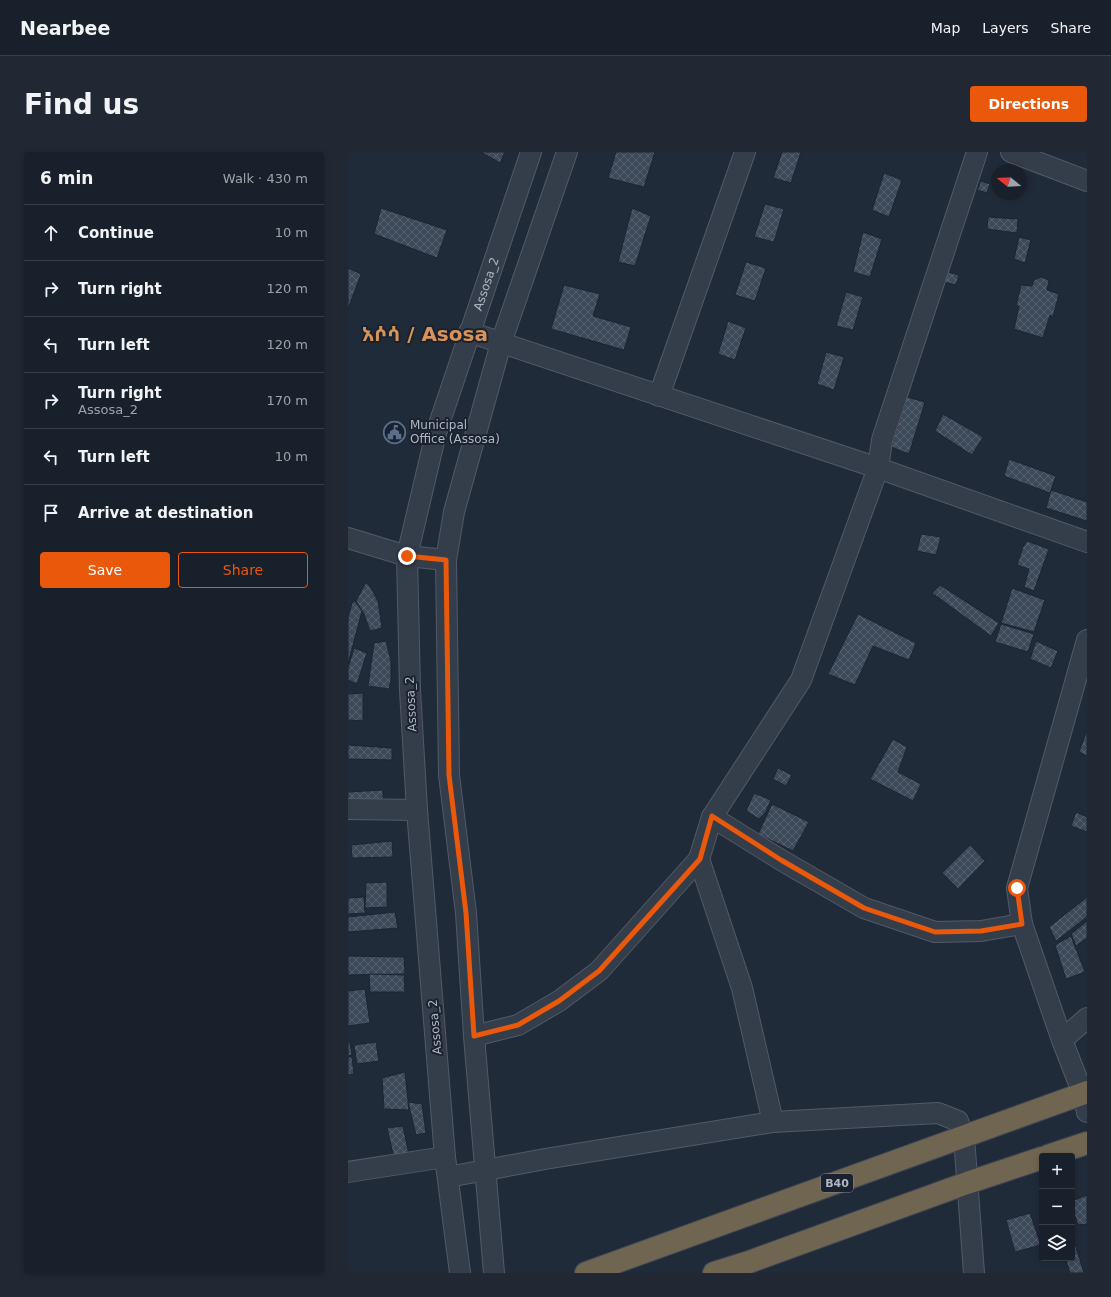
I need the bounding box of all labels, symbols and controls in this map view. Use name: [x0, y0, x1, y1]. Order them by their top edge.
text: Nearbee: [20, 17, 110, 39]
text: Map: [931, 20, 960, 36]
text: Layers: [982, 20, 1029, 36]
text: Share: [1051, 20, 1091, 36]
button: Directions: [970, 86, 1087, 122]
text: Find us: [24, 88, 139, 121]
north arrow: [991, 164, 1027, 200]
text: 6 min: [40, 168, 93, 188]
text: Walk · 430 m: [223, 171, 308, 186]
icon: ahead: [40, 222, 62, 244]
text: Continue: [78, 224, 154, 242]
text: 10 m: [275, 225, 308, 240]
street label: Assosa_2: [471, 256, 502, 312]
icon: right: [40, 278, 62, 300]
text: Turn right: [78, 280, 162, 298]
text: 120 m: [266, 281, 308, 296]
district label: አሶሳ / Asosa: [362, 322, 488, 346]
icon: left: [40, 334, 62, 356]
text: Turn left: [78, 336, 150, 354]
text: 120 m: [266, 337, 308, 352]
text: Turn right: [78, 384, 162, 402]
icon: right: [40, 390, 62, 412]
text: 170 m: [266, 393, 308, 408]
text: Assosa_2: [78, 402, 138, 417]
place label: Municipal Office (Assosa): [410, 418, 500, 446]
public building icon: Municipal Office (Assosa): [382, 419, 408, 445]
icon: left: [40, 446, 62, 468]
text: Turn left: [78, 448, 150, 466]
text: 10 m: [275, 449, 308, 464]
icon: arrive: [40, 502, 62, 524]
text: Arrive at destination: [78, 504, 253, 522]
route end: [398, 547, 416, 565]
button: Save: [40, 552, 170, 588]
button: Share: [178, 552, 308, 588]
street label: Assosa_2: [403, 676, 419, 732]
route start: [1008, 879, 1026, 897]
street label: Assosa_2: [426, 999, 444, 1055]
map controls: [1039, 1153, 1075, 1261]
button: +: [1039, 1153, 1075, 1189]
road number: B40: [821, 1174, 853, 1192]
button: −: [1039, 1189, 1075, 1225]
button: layers: [1039, 1225, 1075, 1261]

